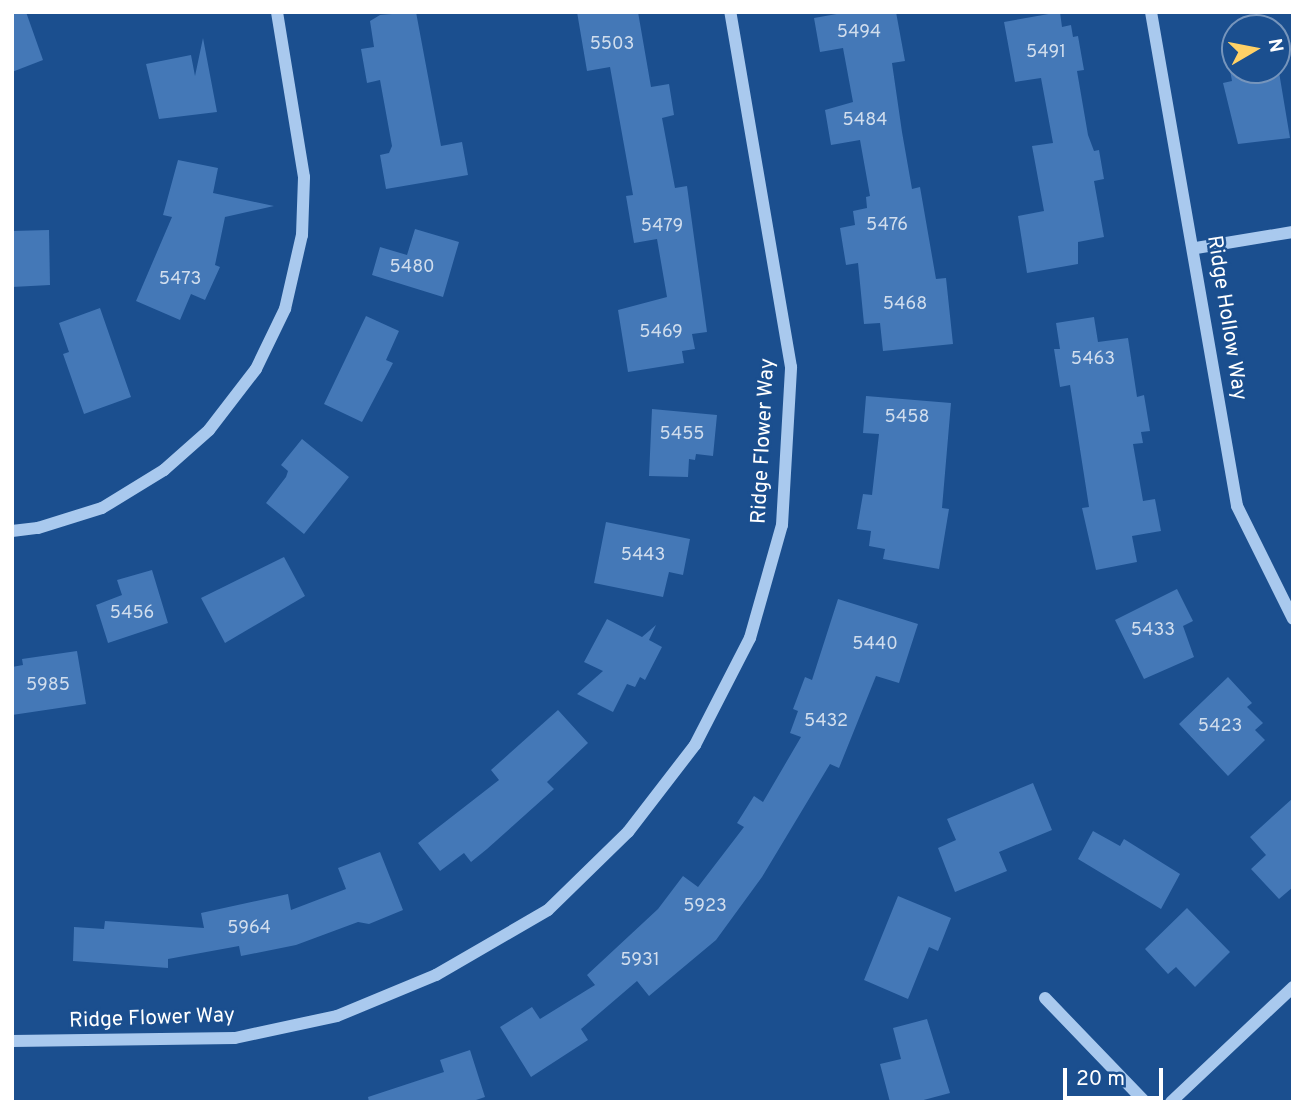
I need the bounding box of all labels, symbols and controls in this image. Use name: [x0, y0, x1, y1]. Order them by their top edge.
north arrow: [1221, 14, 1291, 84]
house number: 5494: [837, 22, 881, 44]
house number: 5503: [590, 34, 634, 56]
text: N: [1262, 37, 1288, 55]
house number: 5491: [1026, 42, 1066, 64]
house number: 5484: [843, 110, 887, 132]
house number: 5476: [866, 215, 908, 237]
house number: 5479: [641, 216, 683, 238]
street label: Ridge Hollow Way: [1200, 233, 1252, 403]
house number: 5480: [389, 257, 435, 279]
house number: 5473: [159, 269, 201, 291]
house number: 5468: [883, 294, 927, 316]
house number: 5469: [639, 322, 683, 344]
house number: 5463: [1071, 349, 1115, 371]
street label: Ridge Flower Way: [747, 357, 781, 525]
house number: 5458: [885, 407, 929, 429]
house number: 5455: [659, 424, 705, 446]
house number: 5443: [621, 545, 665, 567]
house number: 5456: [110, 603, 154, 625]
house number: 5433: [1131, 620, 1175, 642]
house number: 5440: [852, 634, 898, 656]
house number: 5985: [26, 675, 70, 697]
house number: 5432: [804, 711, 848, 733]
house number: 5423: [1198, 716, 1242, 738]
house number: 5923: [683, 896, 727, 918]
house number: 5964: [227, 918, 271, 940]
house number: 5931: [620, 950, 660, 972]
street label: Ridge Flower Way: [68, 1004, 236, 1034]
scale bar: [1067, 1054, 1167, 1098]
text: 20 m: [1076, 1066, 1125, 1093]

